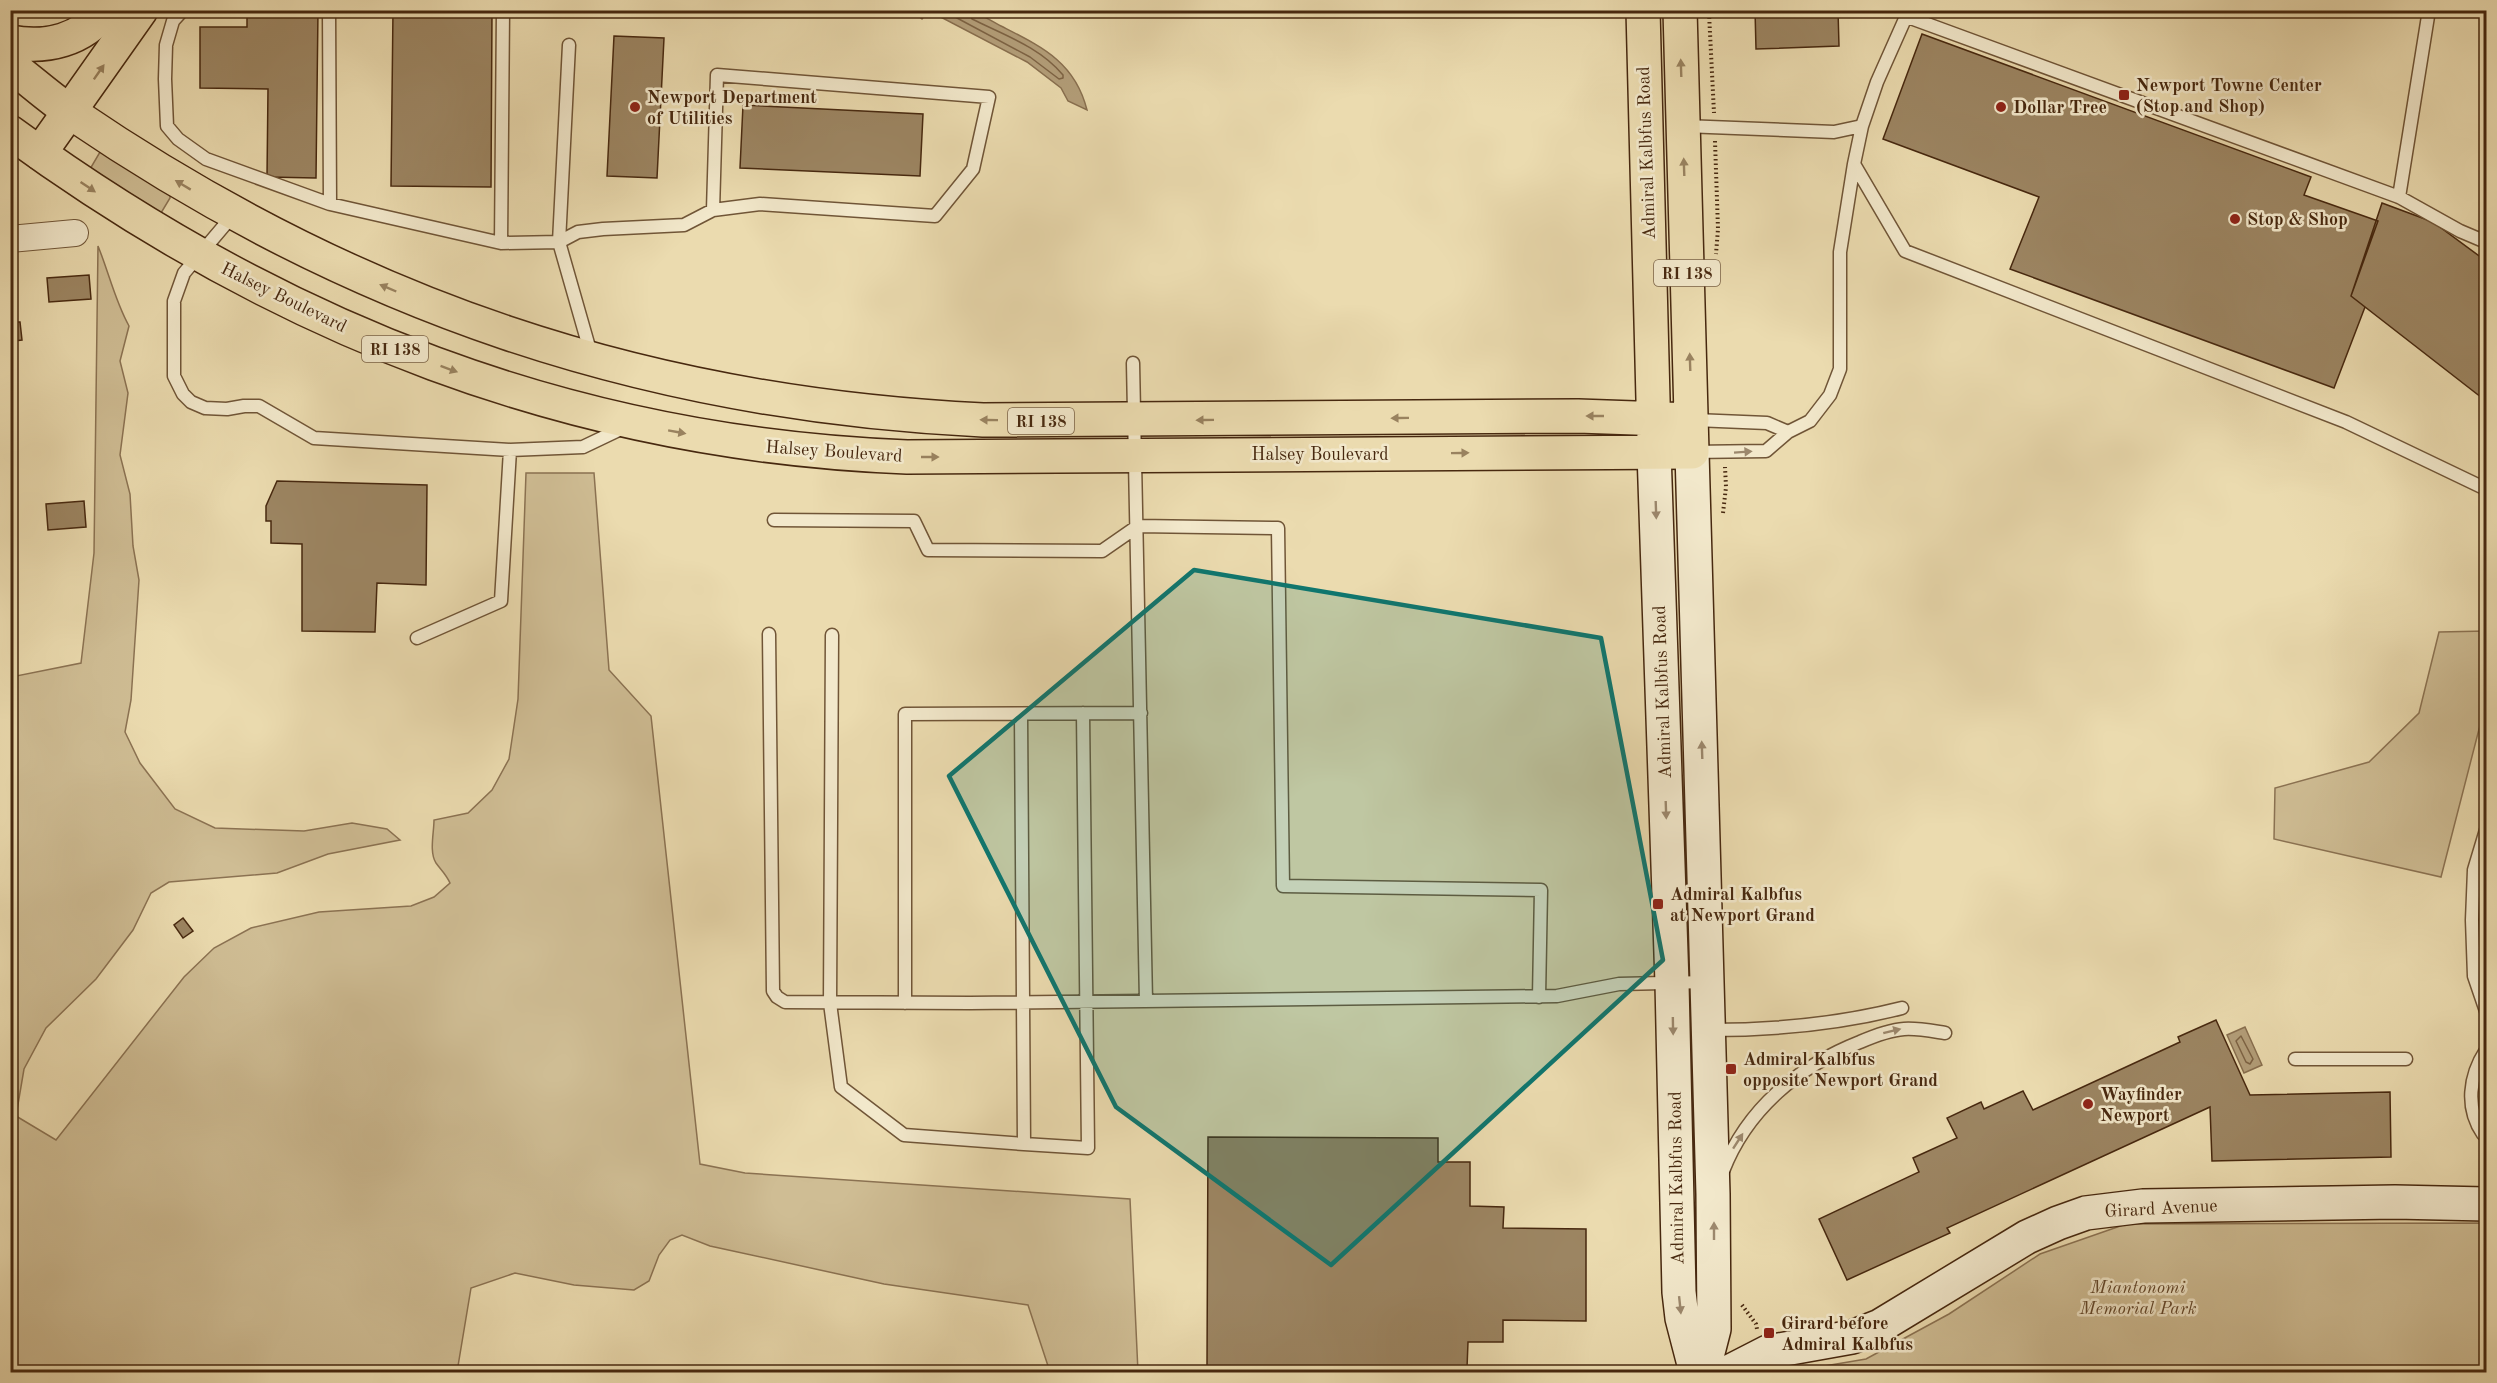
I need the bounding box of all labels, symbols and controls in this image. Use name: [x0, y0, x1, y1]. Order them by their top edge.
one-way arrow: [1677, 59, 1686, 78]
one-way arrow: [93, 64, 105, 80]
street label: Admiral Kalbfus Road: [1635, 66, 1659, 240]
place label: Newport Towne Center (Stop and Shop): [2136, 77, 2322, 116]
marker: Newport Towne Center (Stop and Shop): [2117, 88, 2131, 102]
place label: Newport Department of Utilities: [647, 89, 817, 128]
place label: Dollar Tree: [2013, 99, 2107, 117]
marker: Newport Department of Utilities: [628, 100, 642, 114]
marker: Dollar Tree: [1994, 100, 2008, 114]
one-way arrow: [1680, 157, 1689, 176]
one-way arrow: [175, 179, 191, 190]
one-way arrow: [80, 181, 96, 193]
place label: Stop & Shop: [2247, 211, 2348, 229]
marker: Stop & Shop: [2228, 212, 2242, 226]
street label: Halsey Boulevard: [218, 260, 349, 336]
road number: RI 138: [1654, 260, 1720, 286]
one-way arrow: [378, 283, 396, 293]
road number: RI 138: [362, 336, 428, 362]
one-way arrow: [1685, 352, 1695, 371]
one-way arrow: [440, 365, 458, 375]
road number: RI 138: [1008, 408, 1074, 434]
one-way arrow: [1586, 411, 1605, 421]
one-way arrow: [1391, 413, 1410, 423]
one-way arrow: [980, 415, 999, 425]
one-way arrow: [1196, 415, 1215, 425]
one-way arrow: [668, 428, 687, 437]
street label: Halsey Boulevard: [765, 438, 903, 466]
street label: Halsey Boulevard: [1251, 446, 1389, 464]
one-way arrow: [1734, 447, 1753, 457]
one-way arrow: [1450, 448, 1469, 458]
one-way arrow: [920, 452, 939, 462]
one-way arrow: [1651, 501, 1660, 520]
street label: Admiral Kalbfus Road: [1651, 605, 1675, 779]
one-way arrow: [1697, 741, 1706, 760]
one-way arrow: [1661, 801, 1671, 820]
place label: Admiral Kalbfus at Newport Grand: [1670, 886, 1815, 925]
marker: Admiral Kalbfus at Newport Grand: [1651, 897, 1665, 911]
one-way arrow: [1668, 1017, 1678, 1036]
one-way arrow: [1883, 1026, 1902, 1036]
place label: Admiral Kalbfus opposite Newport Grand: [1743, 1051, 1938, 1090]
marker: Admiral Kalbfus opposite Newport Grand: [1724, 1062, 1738, 1076]
place label: Wayfinder Newport: [2100, 1086, 2182, 1125]
street label: Admiral Kalbfus Road: [1666, 1091, 1688, 1265]
marker: Wayfinder Newport: [2081, 1097, 2095, 1111]
one-way arrow: [1732, 1133, 1743, 1150]
street label: Girard Avenue: [2104, 1197, 2218, 1221]
one-way arrow: [1709, 1222, 1719, 1241]
park label: Miantonomi Memorial Park: [2078, 1279, 2197, 1318]
one-way arrow: [1675, 1296, 1685, 1315]
place label: Girard before Admiral Kalbfus: [1781, 1315, 1913, 1354]
marker: Girard before Admiral Kalbfus: [1762, 1326, 1776, 1340]

